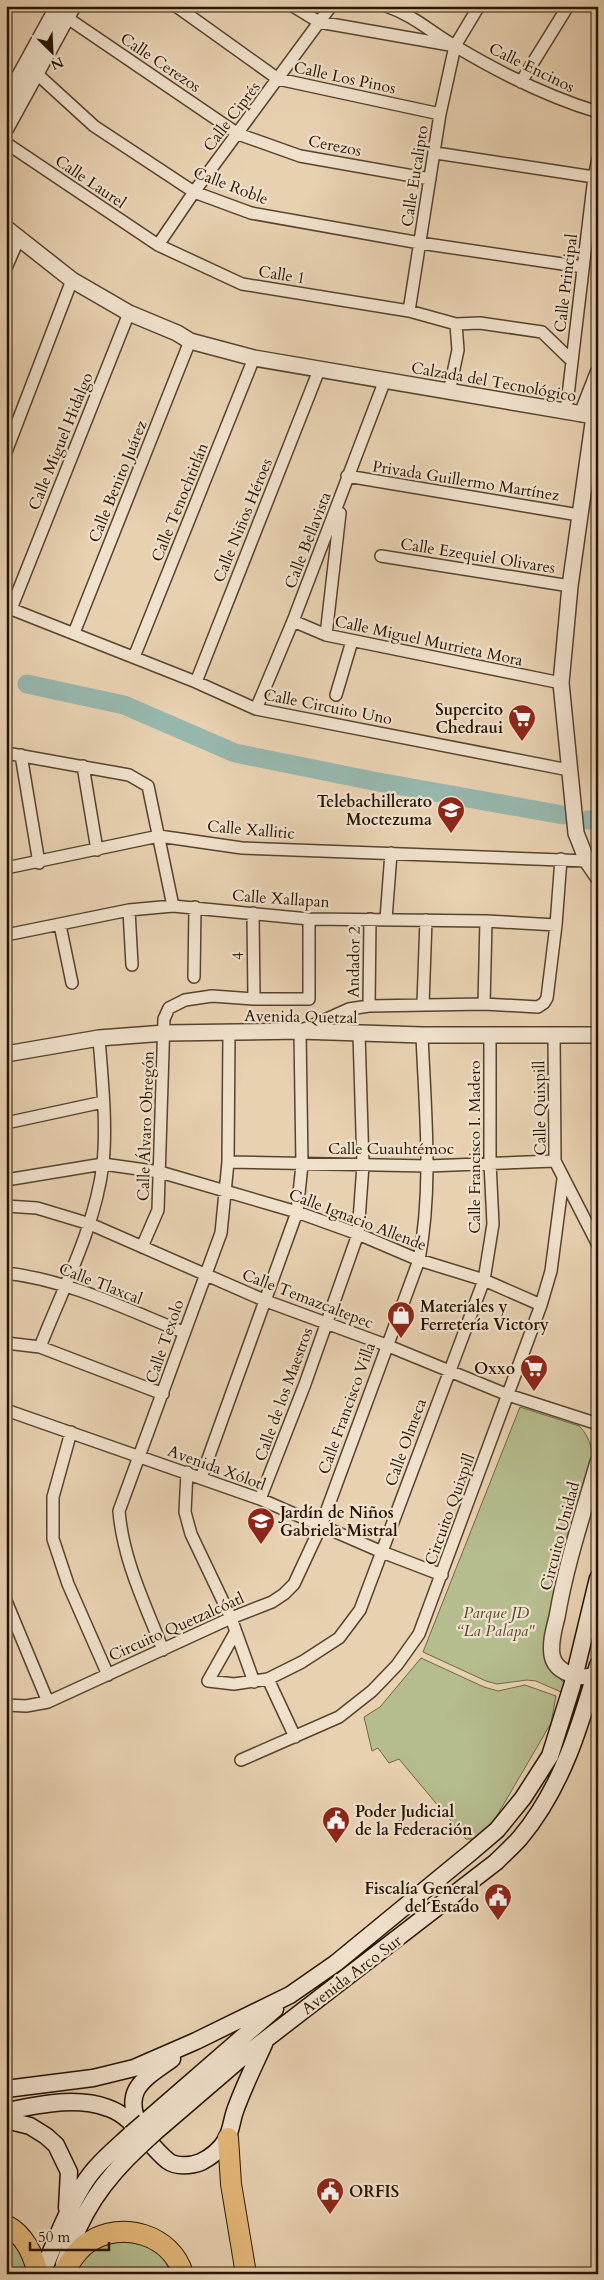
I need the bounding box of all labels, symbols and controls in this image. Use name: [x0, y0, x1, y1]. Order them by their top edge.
north arrow: [28, 28, 78, 78]
street label: Calle Cerezos: [116, 28, 205, 98]
street label: Calle Encinos: [485, 38, 578, 98]
text: N: [48, 52, 67, 75]
street label: Calle Los Pinos: [292, 56, 398, 100]
street label: Calle Ciprés: [198, 77, 265, 156]
street label: Calle Eucalipto: [396, 123, 434, 229]
street label: Cerezos: [306, 130, 363, 162]
street label: Calle Laurel: [51, 150, 130, 214]
street label: Calle Roble: [190, 162, 271, 210]
street label: Calle Principal: [549, 233, 583, 334]
street label: Calle 1: [257, 260, 307, 290]
street label: Calzada del Tecnológico: [410, 357, 578, 407]
street label: Calle Miguel Hidalgo: [23, 369, 99, 514]
street label: Calle Benito Juárez: [83, 417, 152, 546]
street label: Calle Tenochtitlán: [146, 440, 214, 565]
street label: Calle Niños Héroes: [208, 455, 278, 586]
street label: Privada Guillermo Martínez: [371, 455, 561, 507]
street label: Calle Bellavista: [279, 489, 337, 592]
street label: Calle Ezequiel Olivares: [399, 533, 557, 579]
street label: Calle Miguel Murrieta Mora: [333, 610, 525, 672]
street label: Calle Circuito Uno: [262, 684, 394, 730]
place label: Supercito Chedraui: [435, 699, 503, 739]
supermarket icon: Supercito Chedraui: [507, 703, 537, 742]
place label: Telebachillerato Moctezuma: [317, 791, 432, 831]
school or university icon: Telebachillerato Moctezuma: [436, 795, 466, 834]
street label: Calle Xallitic: [206, 815, 296, 845]
street label: Calle Xallapan: [231, 885, 331, 913]
street label: Andador 2: [342, 926, 366, 998]
street label: 4: [227, 952, 249, 960]
street label: Avenida Quetzal: [244, 1005, 358, 1029]
street label: Calle Álvaro Obregón: [132, 1051, 160, 1202]
street label: Calle Francisco I. Madero: [464, 1060, 486, 1234]
street label: Calle Quixpill: [528, 1060, 552, 1156]
street label: Calle Cuauhtémoc: [328, 1138, 454, 1160]
street label: Calle Ignacio Allende: [286, 1184, 430, 1256]
street label: Calle Tlaxcal: [56, 1258, 146, 1310]
street label: Calle Temazcaltepec: [239, 1264, 377, 1334]
street label: Calle Texolo: [140, 1296, 190, 1386]
place label: Materiales y Ferretería Victory: [420, 1296, 549, 1336]
shop icon: Materiales y Ferretería Victory: [386, 1300, 416, 1339]
street label: Calle de los Maestros: [250, 1324, 318, 1464]
street label: Calle Francisco Villa: [313, 1339, 381, 1477]
supermarket icon: Oxxo: [519, 1353, 549, 1392]
place label: Oxxo: [474, 1358, 515, 1380]
street label: Calle Olmeca: [380, 1395, 432, 1489]
street label: Avenida Xólotl: [164, 1440, 269, 1496]
street label: Circuito Quixpill: [420, 1450, 480, 1568]
street label: Circuito Unidad: [535, 1479, 585, 1593]
place label: Jardín de Niños Gabriela Mistral: [278, 1502, 398, 1542]
school or university icon: Jardín de Niños Gabriela Mistral: [246, 1506, 276, 1545]
street label: Circuito Quetzalcóatl: [105, 1587, 248, 1667]
park label: Parque JD “La Palapa": [457, 1602, 535, 1642]
place label: Poder Judicial de la Federación: [355, 1801, 473, 1841]
public building icon: Poder Judicial de la Federación: [321, 1805, 351, 1844]
place label: Fiscalía General del Estado: [365, 1878, 479, 1918]
public building icon: Fiscalía General del Estado: [483, 1882, 513, 1921]
street label: Avenida Arco Sur: [297, 1930, 406, 2020]
public building icon: ORFIS: [315, 2176, 345, 2215]
place label: ORFIS: [349, 2181, 399, 2203]
scale bar: [30, 2220, 109, 2252]
text: 50 m: [38, 2227, 70, 2247]

